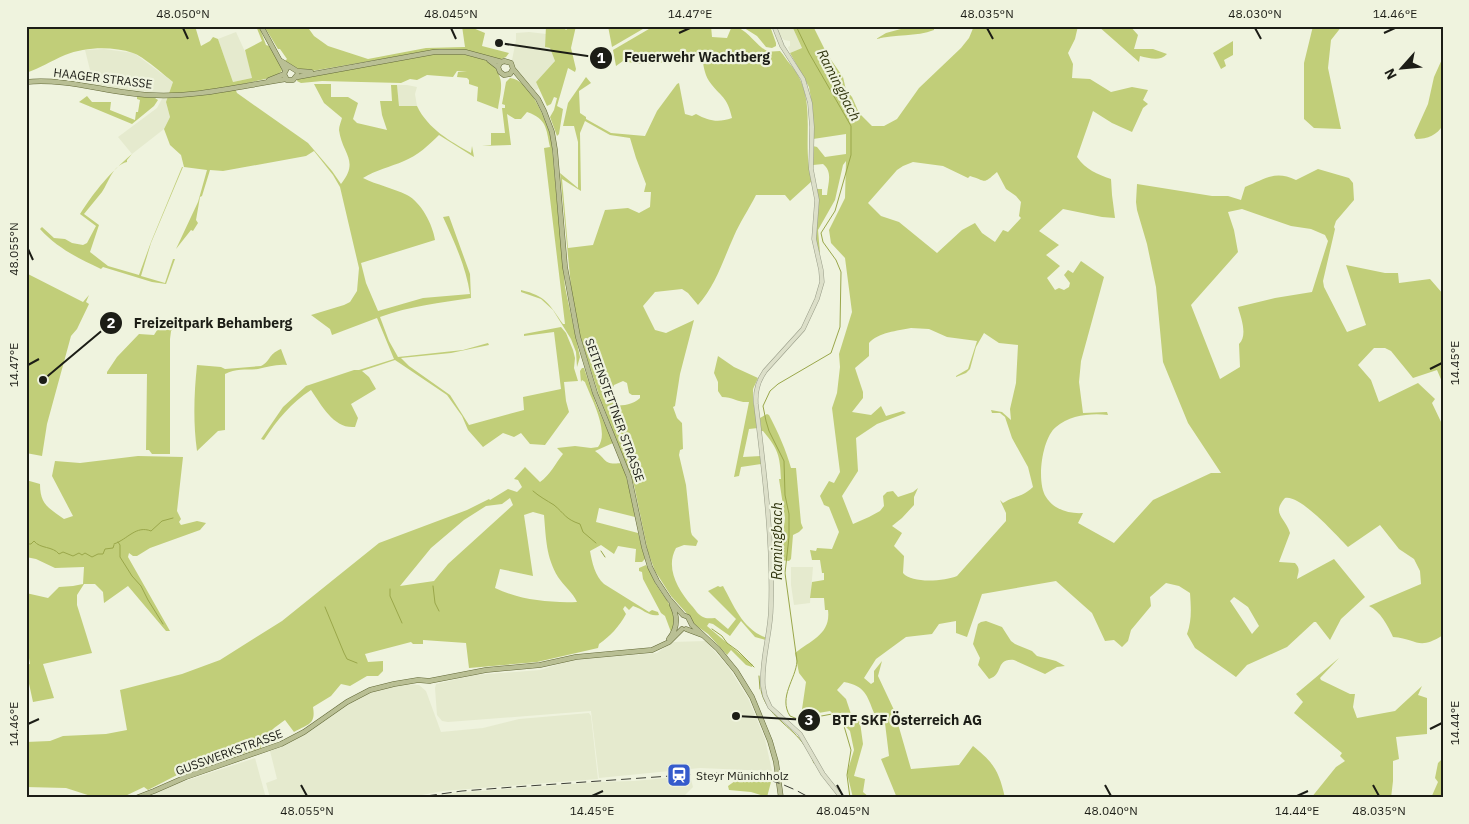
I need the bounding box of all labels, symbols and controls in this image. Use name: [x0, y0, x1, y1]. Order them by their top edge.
text: 48.050°N: [156, 6, 210, 21]
text: 48.045°N: [424, 6, 478, 21]
text: 14.47°E: [668, 6, 712, 21]
text: 48.035°N: [960, 6, 1014, 21]
text: 48.030°N: [1228, 6, 1282, 21]
text: 14.46°E: [1373, 6, 1417, 21]
north arrow: [1376, 42, 1426, 92]
callout: Feuerwehr Wachtberg: [589, 43, 780, 72]
water label: Ramingbach: [813, 46, 865, 124]
text: 1: [596, 48, 606, 67]
text: Feuerwehr Wachtberg: [624, 48, 770, 66]
street label: HAAGER STRASSE: [53, 64, 153, 92]
text: N: [1380, 65, 1401, 83]
text: 48.055°N: [6, 222, 21, 276]
callout: Freizeitpark Behamberg: [99, 309, 302, 338]
text: 2: [106, 313, 116, 332]
text: Freizeitpark Behamberg: [134, 314, 293, 332]
street label: SEITENSTETTNER STRASSE: [582, 336, 648, 484]
text: 14.45°E: [1447, 341, 1462, 385]
text: 14.47°E: [6, 343, 21, 387]
water label: Ramingbach: [768, 502, 786, 580]
text: 14.44°E: [1447, 701, 1462, 745]
text: 14.46°E: [6, 702, 21, 746]
callout: BTF SKF Österreich AG: [797, 706, 992, 735]
text: 3: [804, 710, 814, 729]
text: BTF SKF Österreich AG: [832, 711, 982, 729]
street label: GUSSWERKSTRASSE: [173, 726, 285, 778]
station icon: Steyr Münichholz: [666, 762, 692, 788]
place label: Steyr Münichholz: [696, 768, 789, 783]
text: 48.055°N: [280, 803, 334, 818]
text: 14.45°E: [570, 803, 614, 818]
text: 48.045°N: [816, 803, 870, 818]
text: 48.040°N: [1084, 803, 1138, 818]
text: 14.44°E: [1275, 803, 1319, 818]
text: 48.035°N: [1352, 803, 1406, 818]

